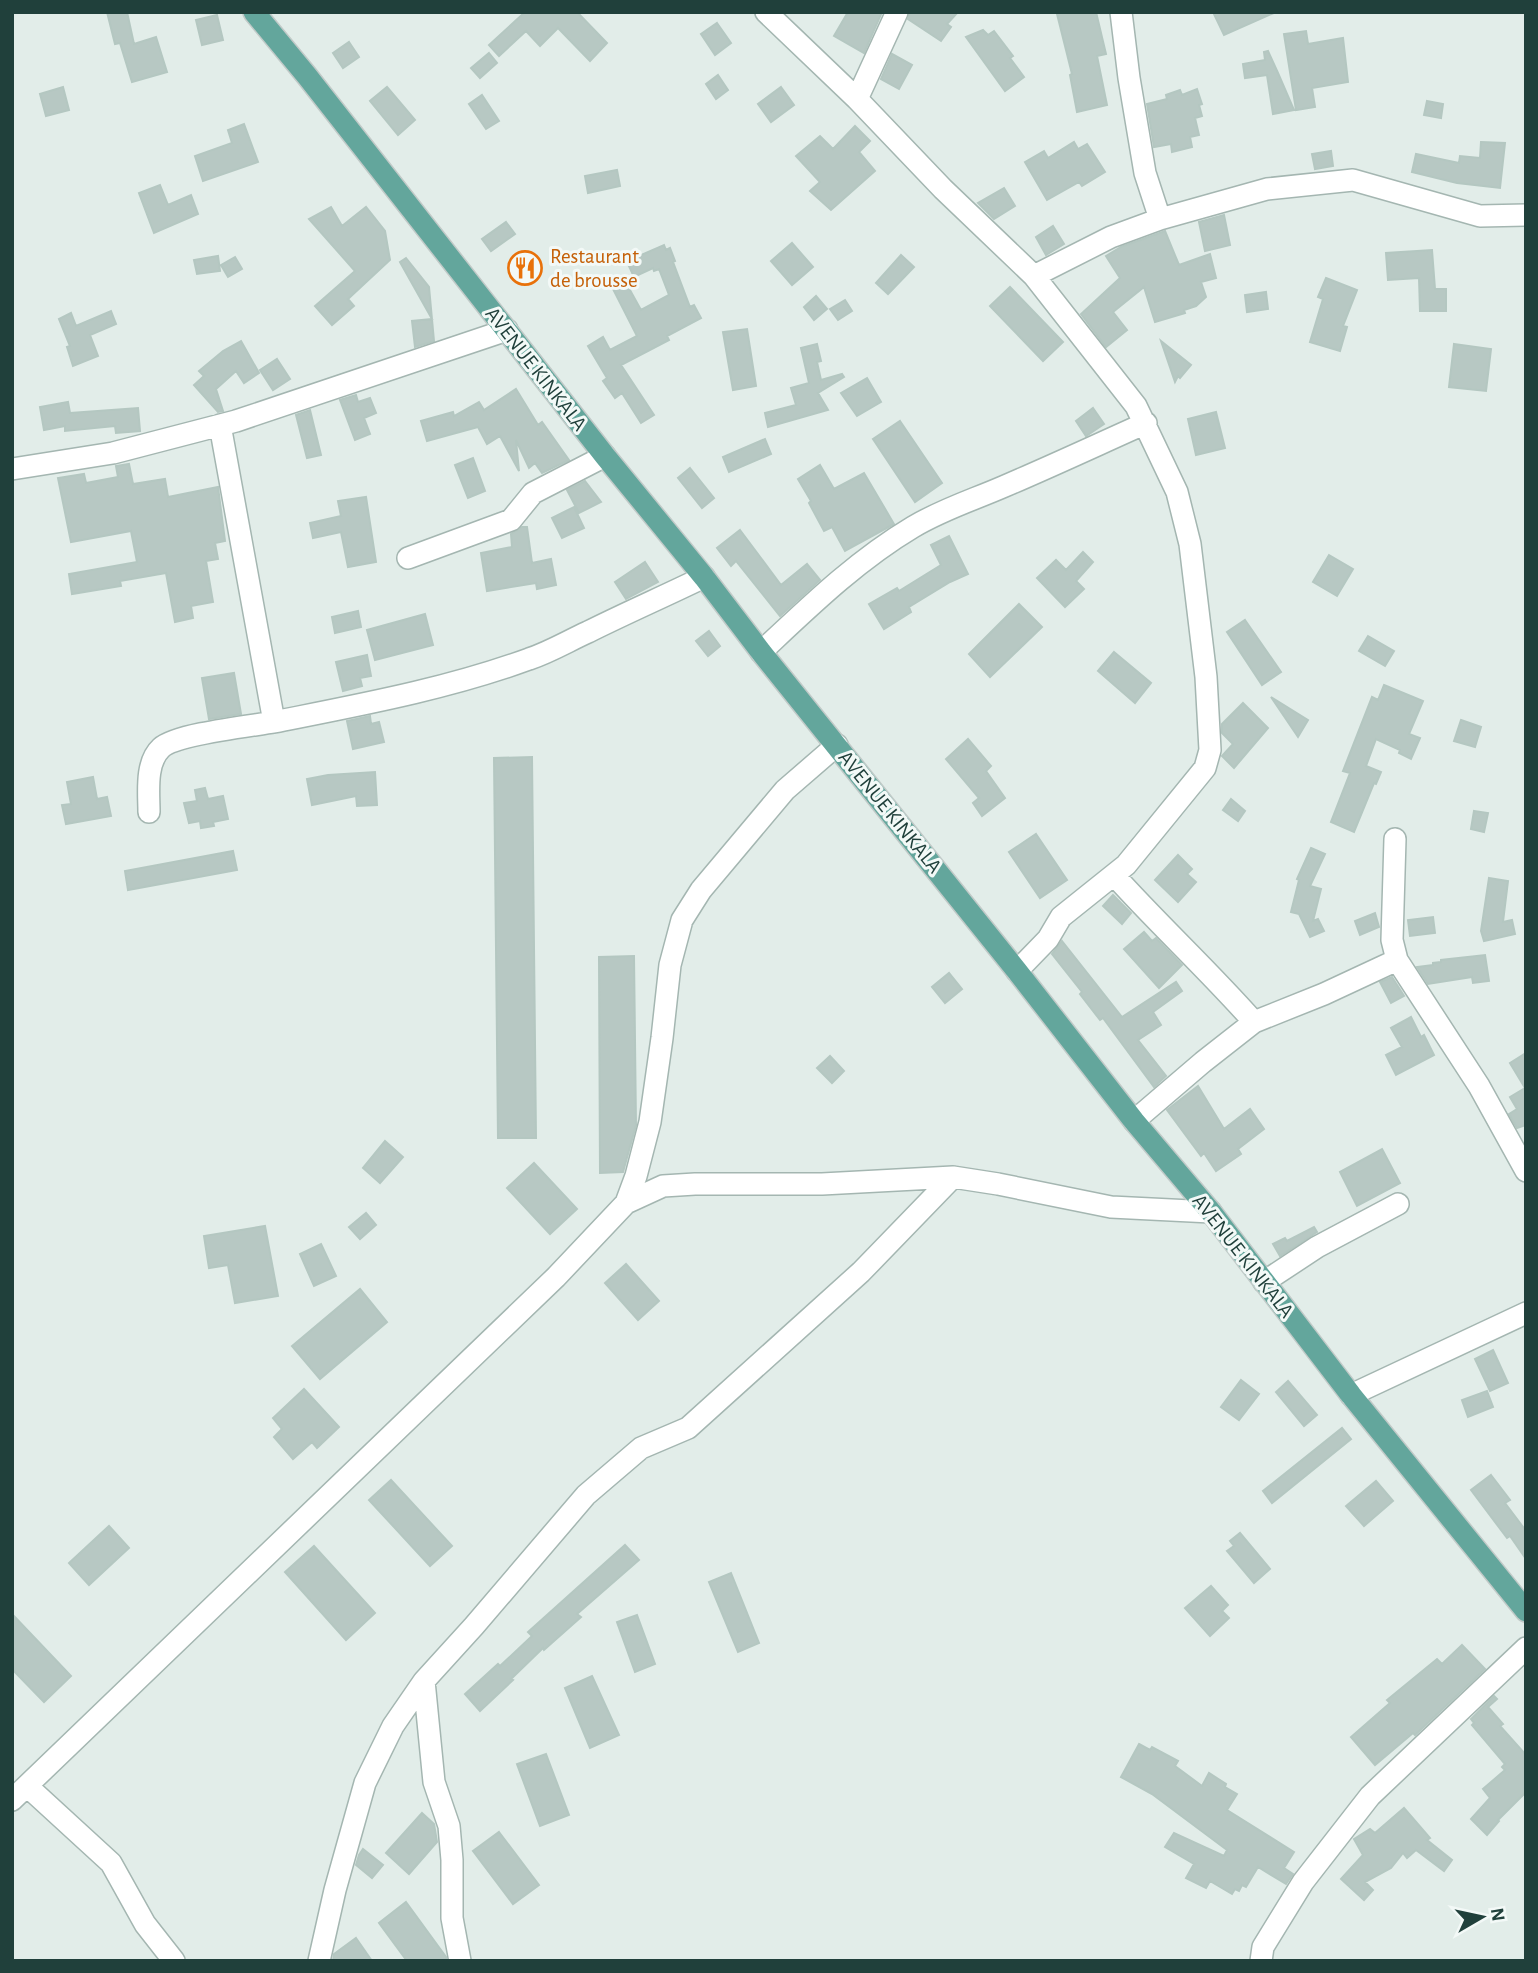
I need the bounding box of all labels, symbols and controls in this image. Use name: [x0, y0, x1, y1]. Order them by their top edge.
place label: Restaurant de brousse: [550, 246, 639, 291]
restaurant icon: Restaurant de brousse: [506, 249, 544, 287]
street label: AVENUE KINKALA: [481, 303, 591, 435]
street label: AVENUE KINKALA: [834, 747, 946, 877]
street label: AVENUE KINKALA: [1188, 1190, 1298, 1322]
north arrow: [1447, 1882, 1517, 1952]
text: N: [1487, 1907, 1508, 1923]

